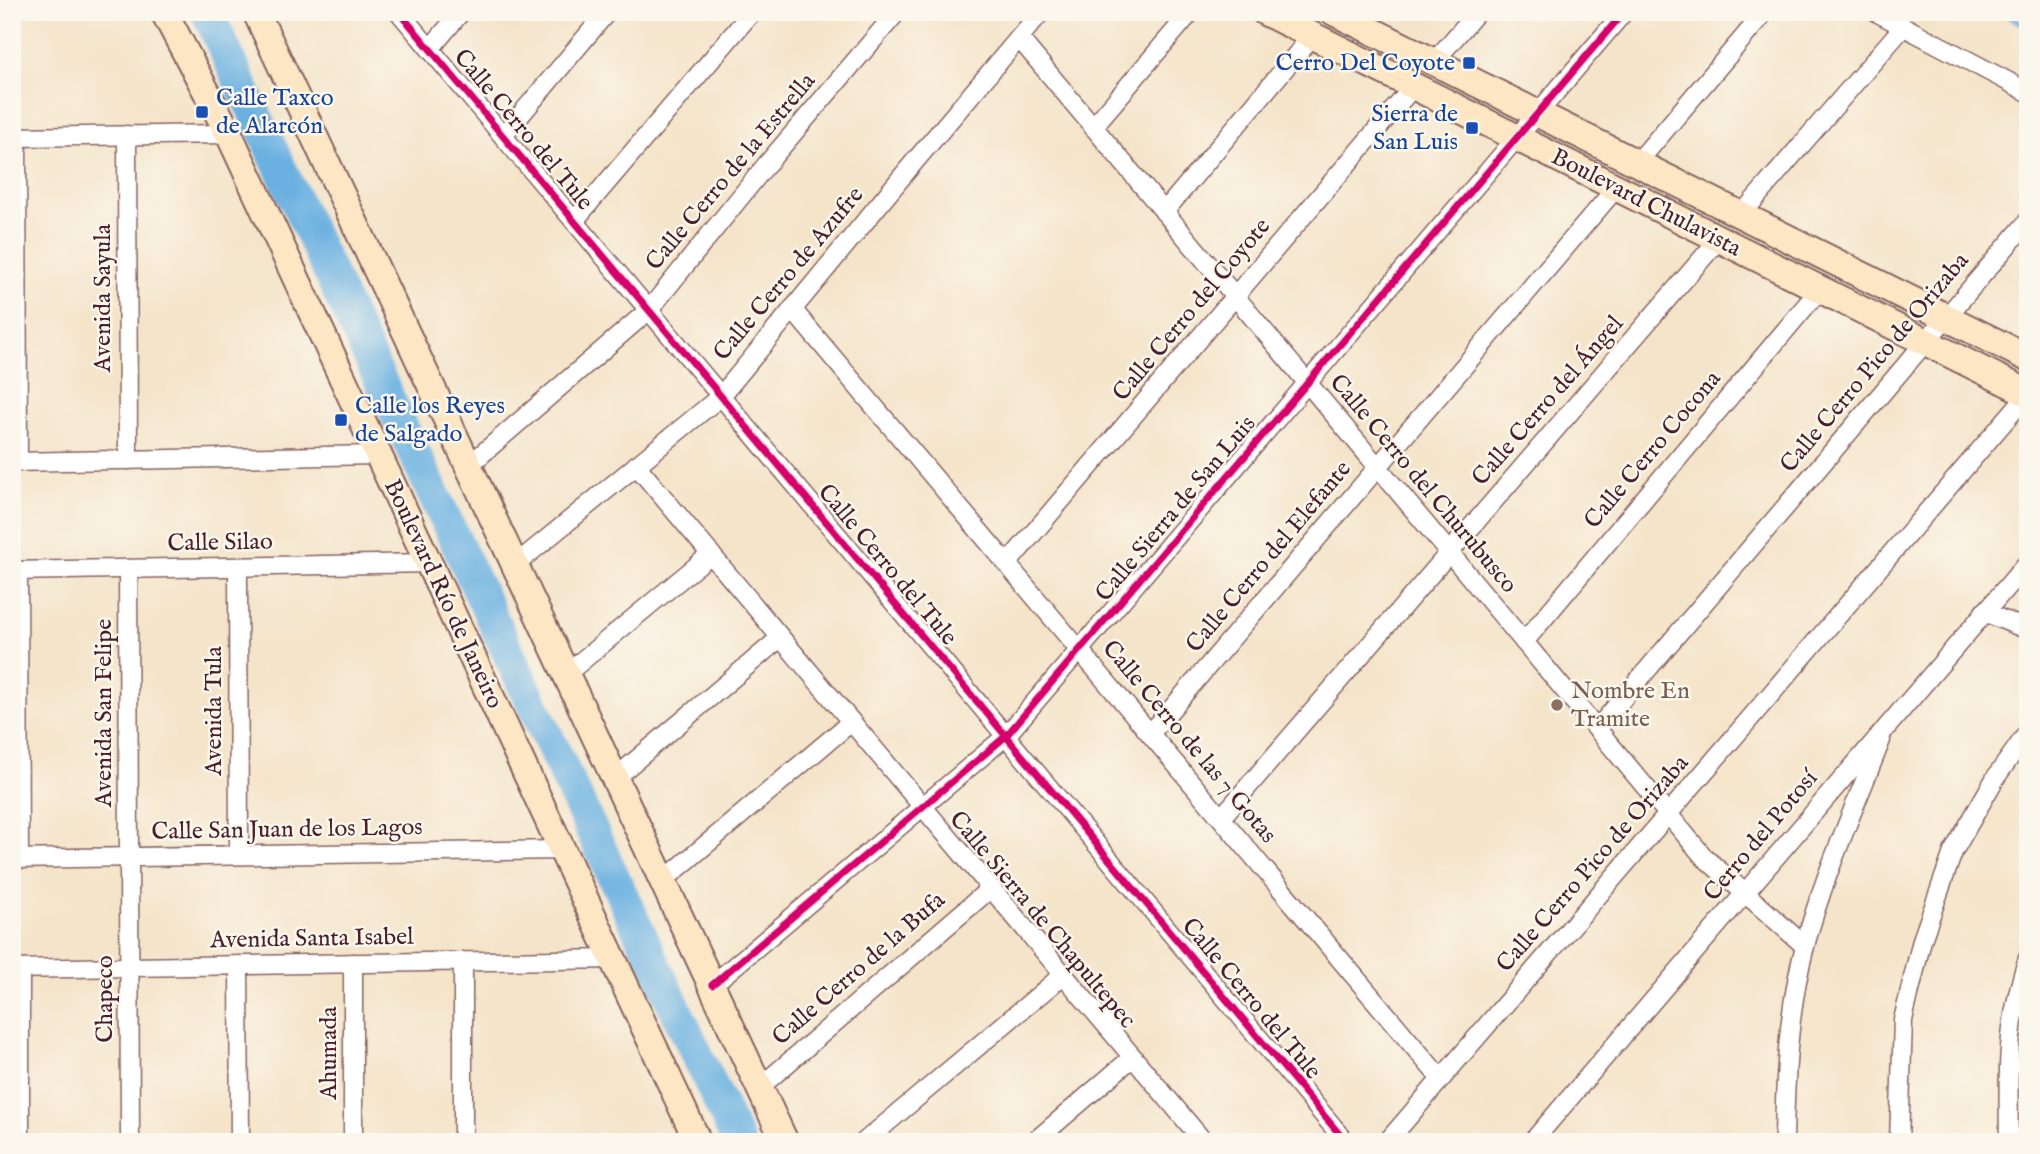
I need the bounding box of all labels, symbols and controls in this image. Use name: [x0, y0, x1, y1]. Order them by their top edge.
street label: Calle Cerro del Tule: [446, 43, 600, 217]
place label: Cerro Del Coyote: [1275, 48, 1455, 79]
marker: Cerro Del Coyote: [1461, 55, 1477, 71]
street label: Calle Cerro de la Estrella: [639, 66, 823, 277]
place label: Calle Taxco de Alarcón: [216, 83, 334, 142]
place label: Sierra de San Luis: [1371, 99, 1458, 158]
marker: Calle Taxco de Alarcón: [194, 104, 210, 120]
marker: Sierra de San Luis: [1464, 120, 1480, 136]
street label: Boulevard Chulavista: [1546, 142, 1747, 265]
street label: Calle Cerro de Azufre: [707, 180, 871, 368]
street label: Calle Cerro del Coyote: [1106, 212, 1278, 408]
street label: Avenida Sayula: [88, 223, 119, 373]
street label: Calle Cerro Pico de Orizaba: [1774, 246, 1977, 480]
street label: Calle Cerro del Ángel: [1465, 309, 1631, 493]
street label: Calle Cerro Cocona: [1578, 364, 1729, 535]
street label: Calle Cerro del Churubusco: [1322, 368, 1524, 600]
place label: Calle los Reyes de Salgado: [355, 391, 505, 450]
street label: Calle Sierra de San Luis: [1089, 409, 1263, 609]
marker: Calle los Reyes de Salgado: [333, 412, 349, 428]
street label: Calle Cerro del Elefante: [1179, 455, 1359, 659]
street label: Boulevard Río de Janeiro: [376, 474, 510, 714]
street label: Calle Cerro del Tule: [810, 478, 964, 652]
street label: Calle Silao: [167, 527, 273, 559]
street label: Avenida San Felipe: [89, 619, 120, 808]
street label: Calle Cerro de las 7 Gotas: [1095, 634, 1283, 850]
street label: Avenida Tula: [199, 646, 230, 777]
place label: Nombre En Tramite: [1571, 676, 1690, 735]
marker: Nombre En Tramite: [1549, 697, 1565, 713]
street label: Calle Cerro Pico de Orizaba: [1490, 748, 1696, 979]
street label: Cerro del Potosí: [1697, 763, 1826, 908]
street label: Calle Sierra de Chapultepec: [942, 805, 1142, 1035]
street label: Calle San Juan de los Lagos: [151, 812, 423, 848]
street label: Calle Cerro de la Bufa: [766, 885, 952, 1053]
street label: Calle Cerro del Tule: [1174, 912, 1328, 1086]
street label: Avenida Santa Isabel: [209, 922, 414, 956]
street label: Chapeco: [90, 955, 121, 1043]
street label: Ahumada: [314, 1006, 345, 1101]

